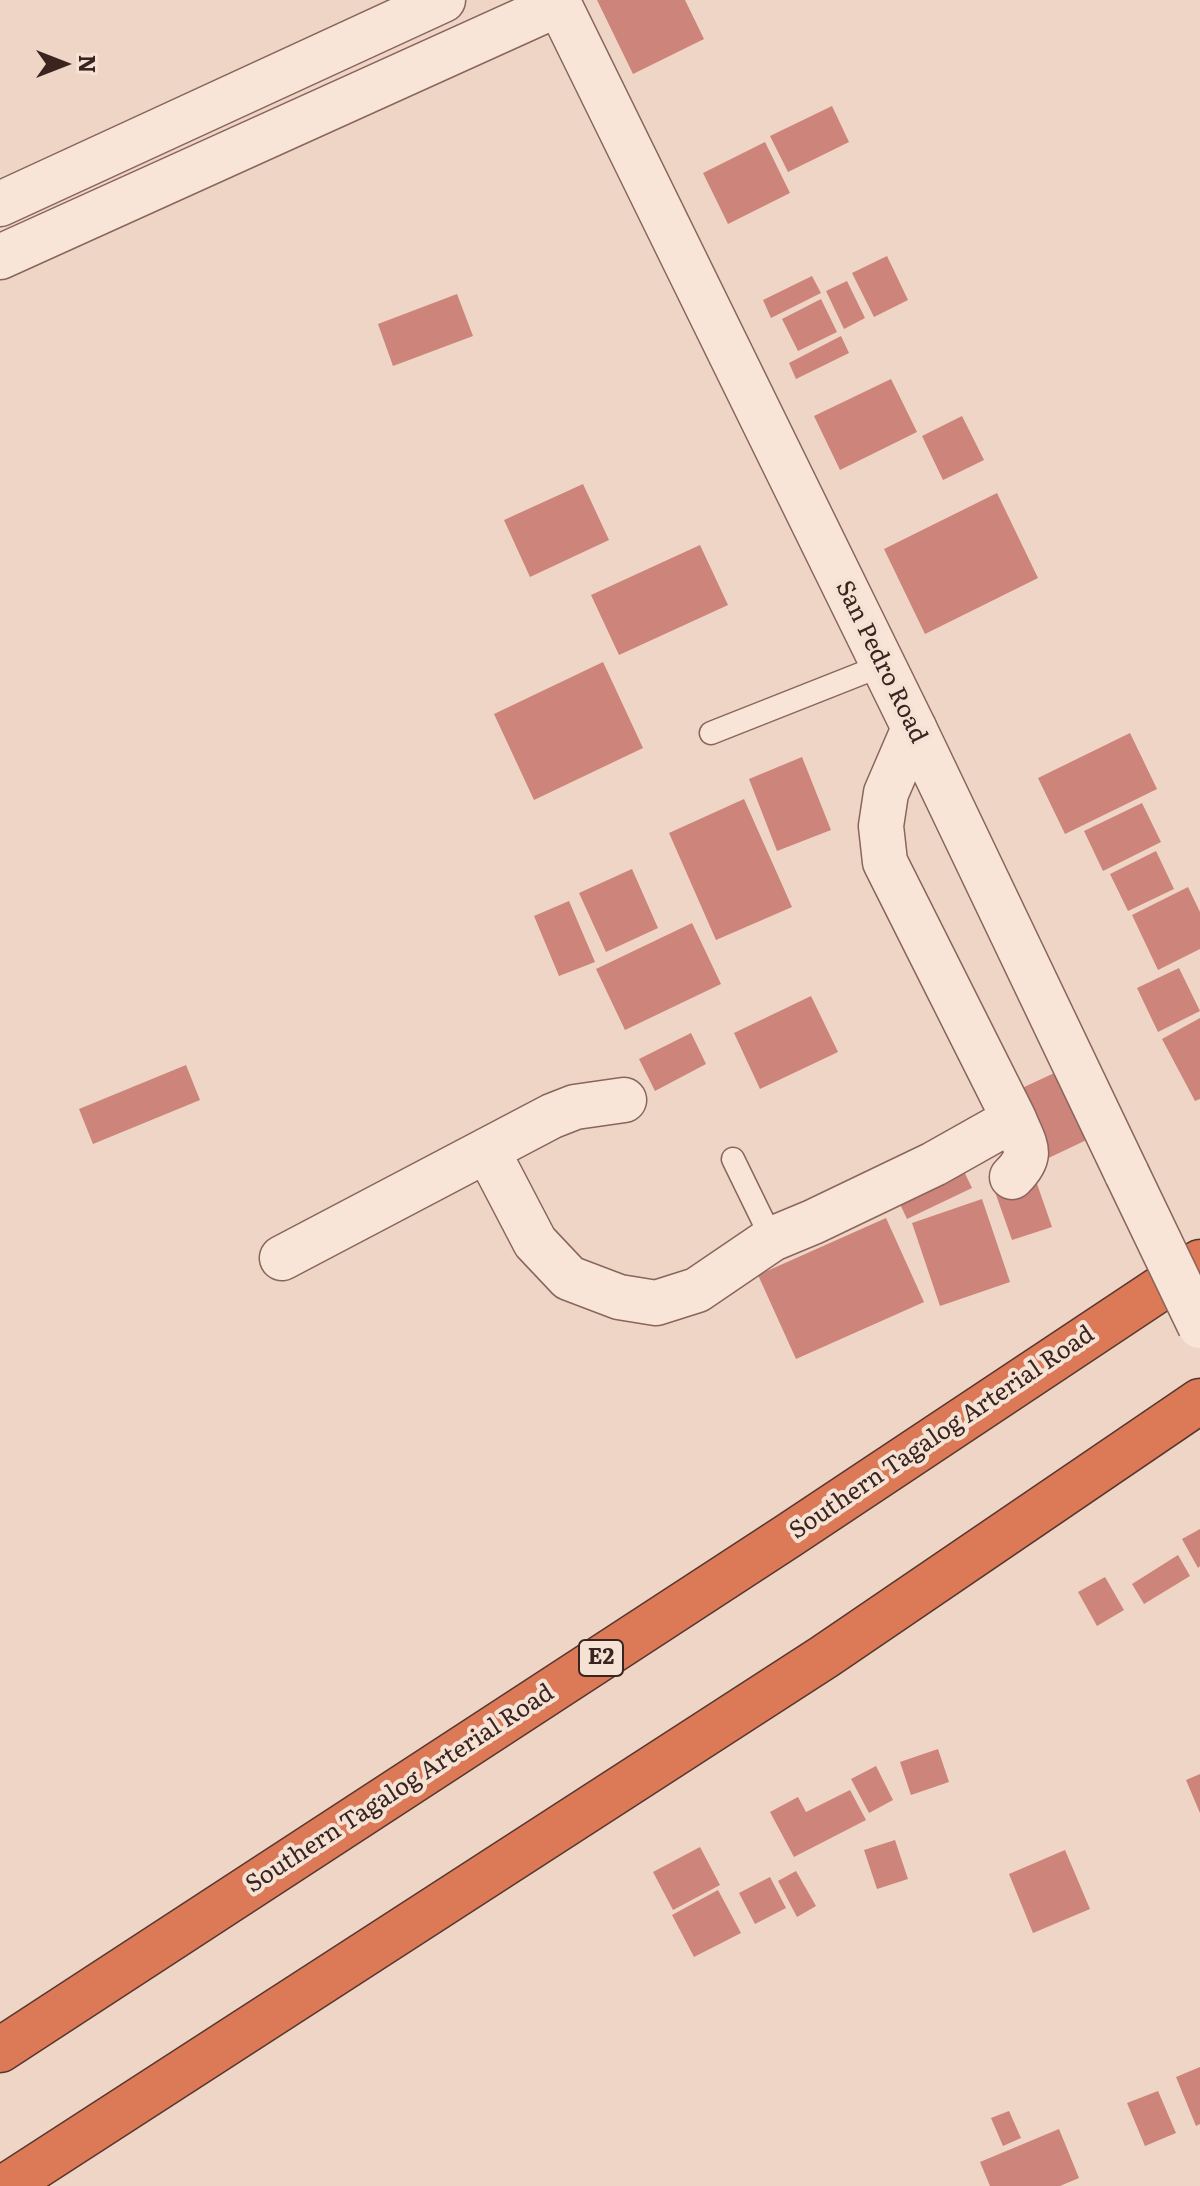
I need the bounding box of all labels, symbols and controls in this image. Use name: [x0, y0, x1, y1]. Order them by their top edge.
north arrow: [24, 24, 104, 104]
text: N: [72, 55, 105, 73]
street label: San Pedro Road: [829, 576, 933, 748]
street label: Southern Tagalog Arterial Road: [784, 1320, 1100, 1546]
road number: E2: [579, 1640, 623, 1676]
street label: Southern Tagalog Arterial Road: [241, 1679, 559, 1899]

